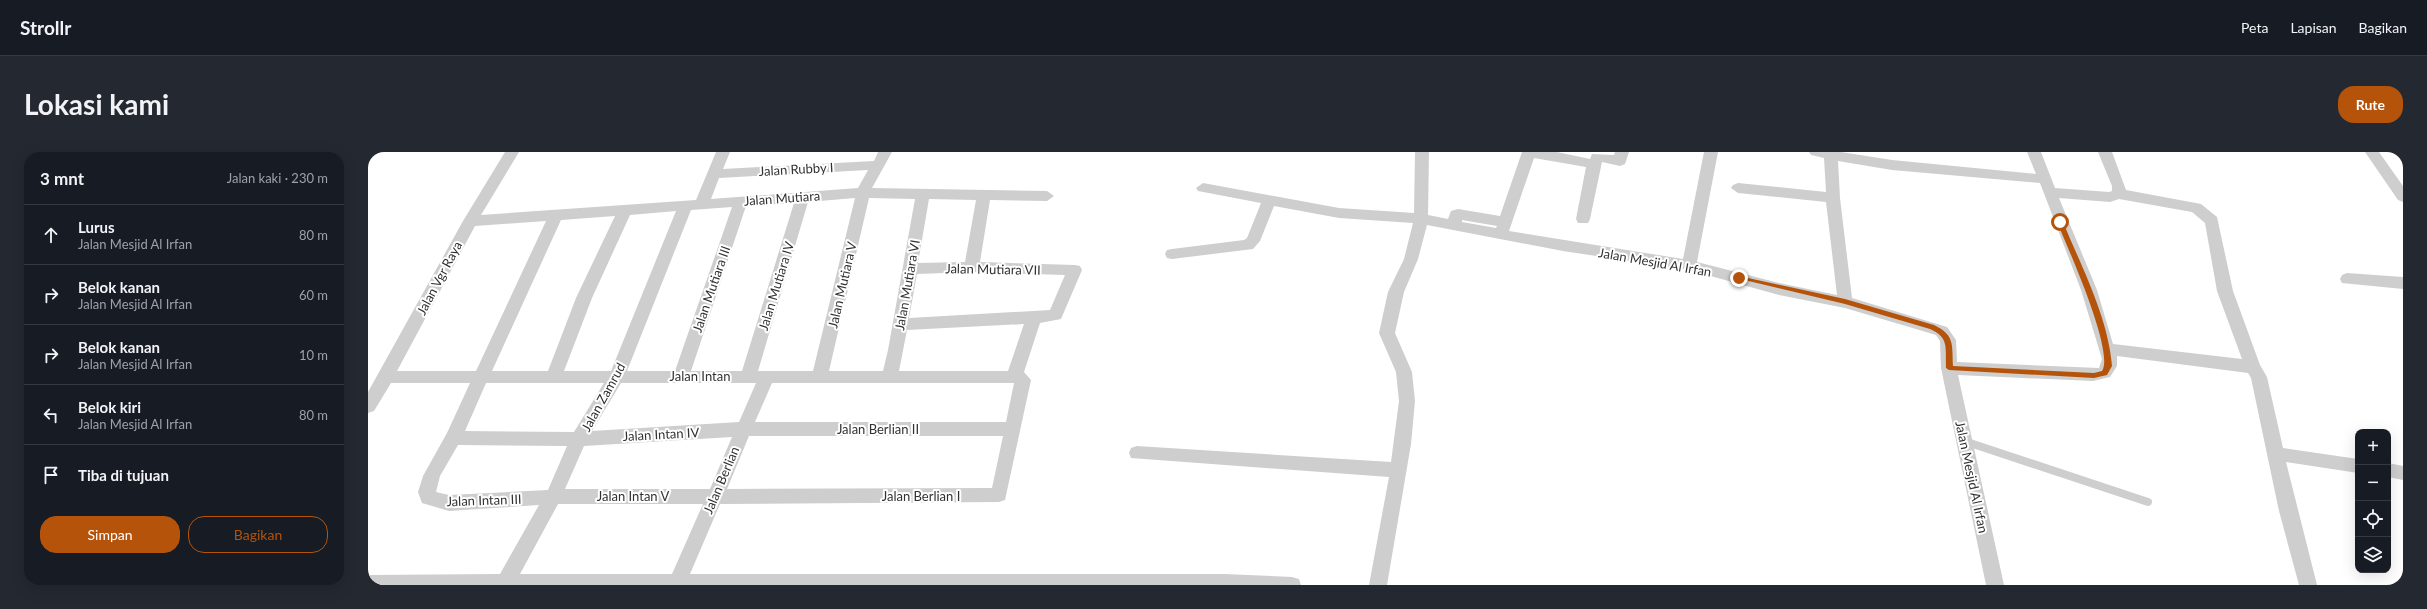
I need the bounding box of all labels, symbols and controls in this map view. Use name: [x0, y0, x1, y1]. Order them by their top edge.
text: Strollr: [20, 16, 71, 39]
text: Peta: [2241, 19, 2268, 36]
text: Lapisan: [2290, 19, 2337, 36]
text: Bagikan: [2359, 19, 2407, 36]
button: Rute: [2338, 86, 2403, 123]
text: Lokasi kami: [24, 87, 169, 121]
street label: Jalan Rubby I: [758, 159, 834, 179]
text: 3 mnt: [40, 168, 84, 189]
text: Jalan kaki · 230 m: [227, 170, 328, 186]
street label: Jalan Mutiara: [743, 187, 821, 209]
route start: [2051, 213, 2069, 231]
text: Lurus: [78, 218, 115, 236]
icon: ahead: [40, 224, 62, 246]
text: 80 m: [299, 227, 328, 243]
text: Jalan Mesjid Al Irfan: [78, 236, 192, 252]
street label: Jalan Vgr Raya: [413, 238, 465, 318]
street label: Jalan Mutiara VI: [891, 238, 923, 332]
street label: Jalan Mutiara IV: [755, 239, 797, 332]
street label: Jalan Mutiara V: [824, 240, 860, 330]
street label: Jalan Mutiara III: [689, 243, 733, 335]
street label: Jalan Mesjid Al Irfan: [1597, 244, 1713, 280]
street label: Jalan Mutiara VII: [945, 260, 1041, 278]
route end: [1730, 269, 1748, 287]
text: Belok kanan: [78, 278, 160, 296]
icon: right: [40, 284, 62, 306]
text: 60 m: [299, 287, 328, 303]
text: Jalan Mesjid Al Irfan: [78, 296, 192, 312]
text: Belok kanan: [78, 338, 160, 356]
icon: right: [40, 344, 62, 366]
text: 10 m: [299, 347, 328, 363]
text: Jalan Mesjid Al Irfan: [78, 356, 192, 372]
street label: Jalan Zamrud: [578, 360, 628, 434]
street label: Jalan Intan: [670, 368, 730, 384]
text: Belok kiri: [78, 398, 141, 416]
icon: left: [40, 404, 62, 426]
text: 80 m: [299, 407, 328, 423]
text: Jalan Mesjid Al Irfan: [78, 416, 192, 432]
street label: Jalan Mesjid Al Irfan: [1952, 419, 1992, 535]
street label: Jalan Berlian II: [837, 421, 919, 437]
street label: Jalan Intan IV: [622, 424, 700, 444]
map controls: [2355, 429, 2391, 573]
button: +: [2355, 429, 2391, 465]
street label: Jalan Berlian: [700, 444, 742, 516]
icon: arrive: [40, 464, 62, 486]
button: −: [2355, 465, 2391, 501]
text: Tiba di tujuan: [78, 466, 169, 484]
street label: Jalan Intan V: [597, 488, 669, 504]
street label: Jalan Berlian I: [882, 488, 960, 504]
street label: Jalan Intan III: [446, 491, 522, 509]
button: locate: [2355, 501, 2391, 537]
button: Simpan: [40, 516, 180, 553]
button: Bagikan: [188, 516, 328, 553]
button: layers: [2355, 537, 2391, 573]

